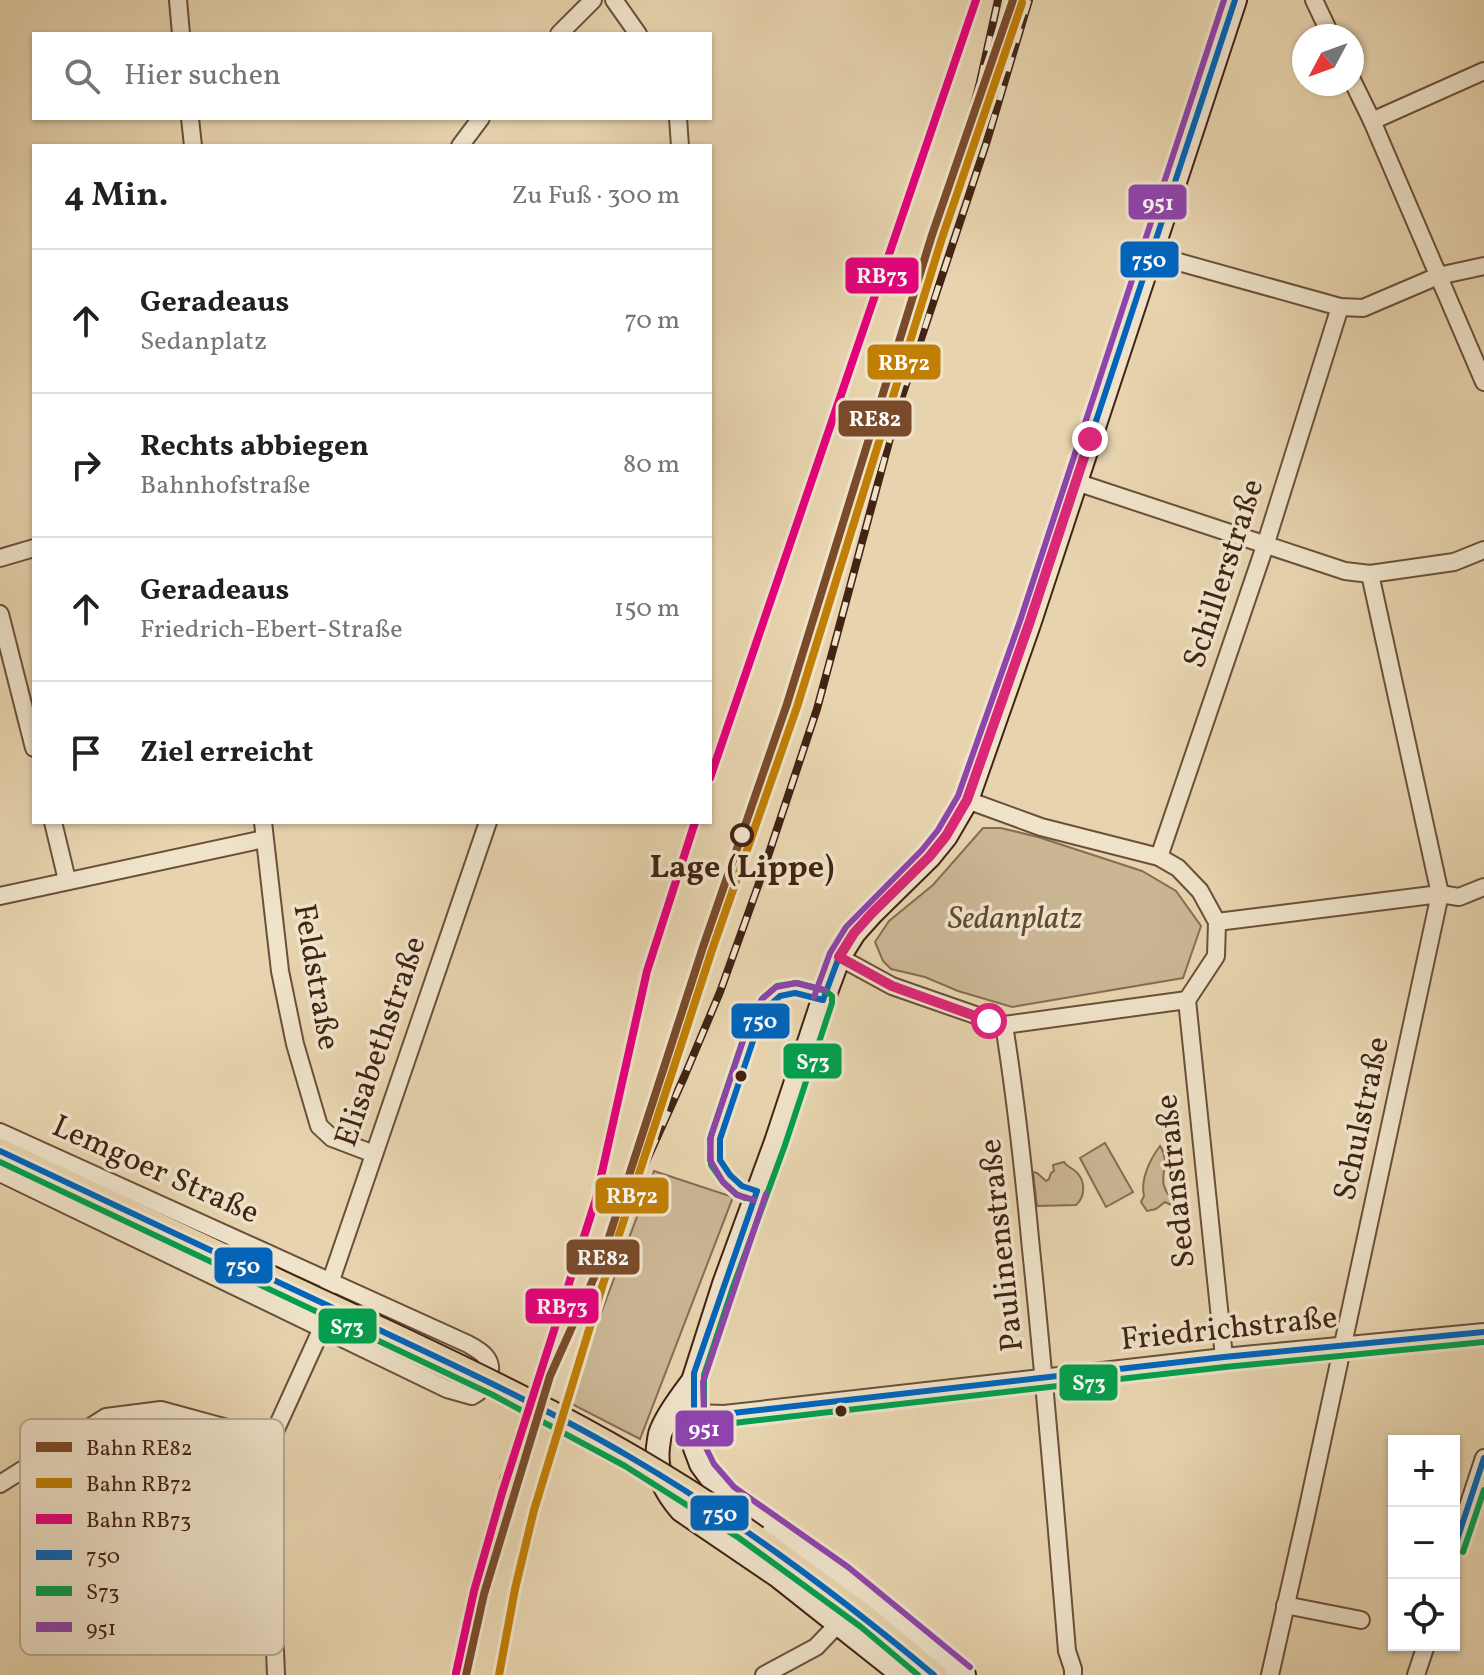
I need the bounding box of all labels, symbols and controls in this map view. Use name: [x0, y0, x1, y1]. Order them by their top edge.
north arrow: [1292, 24, 1364, 96]
search box: [32, 32, 712, 120]
icon: search: [60, 54, 104, 98]
text: Hier suchen: [124, 55, 281, 97]
text: 4 Min.: [64, 173, 168, 220]
text: Zu Fuß · 300 m: [511, 178, 680, 214]
line badge: 951: [1127, 183, 1188, 221]
text: 951: [1142, 189, 1174, 220]
line badge: 750: [1119, 240, 1180, 279]
text: 750: [1132, 246, 1166, 277]
line badge: RB73: [844, 256, 920, 295]
text: RB73: [856, 262, 908, 293]
text: Geradeaus: [140, 282, 289, 324]
icon: ahead: [64, 299, 108, 343]
text: 70 m: [625, 303, 680, 339]
text: Sedanplatz: [140, 324, 267, 360]
line badge: RB72: [866, 343, 942, 381]
text: RB72: [878, 349, 930, 380]
line badge: RE82: [837, 399, 913, 438]
text: RE82: [849, 405, 901, 436]
route end: [1072, 421, 1108, 457]
text: Rechts abbiegen: [140, 426, 369, 468]
icon: right: [64, 443, 108, 487]
text: 80 m: [623, 447, 680, 483]
text: Bahnhofstraße: [140, 468, 310, 504]
street label: Schillerstraße: [1174, 474, 1276, 674]
text: Geradeaus: [140, 570, 289, 612]
icon: ahead: [64, 587, 108, 631]
text: 150 m: [614, 591, 680, 627]
text: Friedrich-Ebert-Straße: [140, 612, 403, 648]
icon: arrive: [64, 731, 108, 775]
text: Ziel erreicht: [140, 732, 313, 774]
marker: Lage (Lippe): [731, 824, 753, 846]
place label: Lage (Lippe): [650, 847, 834, 891]
park label: Sedanplatz: [948, 898, 1083, 942]
street label: Feldstraße: [281, 900, 349, 1054]
street label: Elisabethstraße: [325, 931, 439, 1153]
line badge: 750: [730, 1002, 791, 1040]
route start: [971, 1003, 1007, 1039]
text: 750: [743, 1007, 777, 1038]
street label: Schulstraße: [1324, 1033, 1402, 1205]
line badge: S73: [782, 1042, 843, 1080]
text: S73: [796, 1048, 830, 1079]
unlabelled marker: [733, 1068, 749, 1084]
street label: Sedanstraße: [1146, 1092, 1208, 1270]
street label: Lemgoer Straße: [45, 1106, 265, 1236]
street label: Paulinenstraße: [970, 1136, 1036, 1354]
line badge: RB72: [594, 1176, 670, 1215]
text: RB72: [606, 1182, 658, 1213]
line badge: RE82: [565, 1238, 641, 1276]
text: RE82: [577, 1244, 629, 1275]
line badge: 750: [213, 1246, 274, 1285]
text: 750: [226, 1252, 260, 1283]
line badge: RB73: [524, 1287, 600, 1325]
text: RB73: [536, 1293, 588, 1324]
street label: Friedrichstraße: [1119, 1297, 1339, 1363]
line badge: S73: [317, 1307, 378, 1345]
text: S73: [330, 1313, 364, 1344]
line badge: S73: [1058, 1363, 1119, 1402]
text: S73: [1072, 1369, 1106, 1400]
unlabelled marker: [833, 1403, 849, 1419]
line badge: 951: [674, 1409, 735, 1448]
text: 951: [688, 1415, 720, 1446]
legend: [20, 1419, 284, 1655]
text: Bahn RE82: [86, 1434, 193, 1465]
map controls: [1388, 1435, 1460, 1651]
button: +: [1388, 1435, 1460, 1507]
text: Bahn RB72: [86, 1470, 192, 1501]
line badge: 750: [689, 1494, 750, 1532]
text: 750: [703, 1500, 737, 1531]
text: Bahn RB73: [86, 1506, 191, 1537]
button: −: [1388, 1507, 1460, 1579]
text: 750: [86, 1542, 120, 1573]
text: S73: [86, 1578, 119, 1609]
button: locate: [1388, 1579, 1460, 1651]
text: 951: [86, 1614, 116, 1645]

